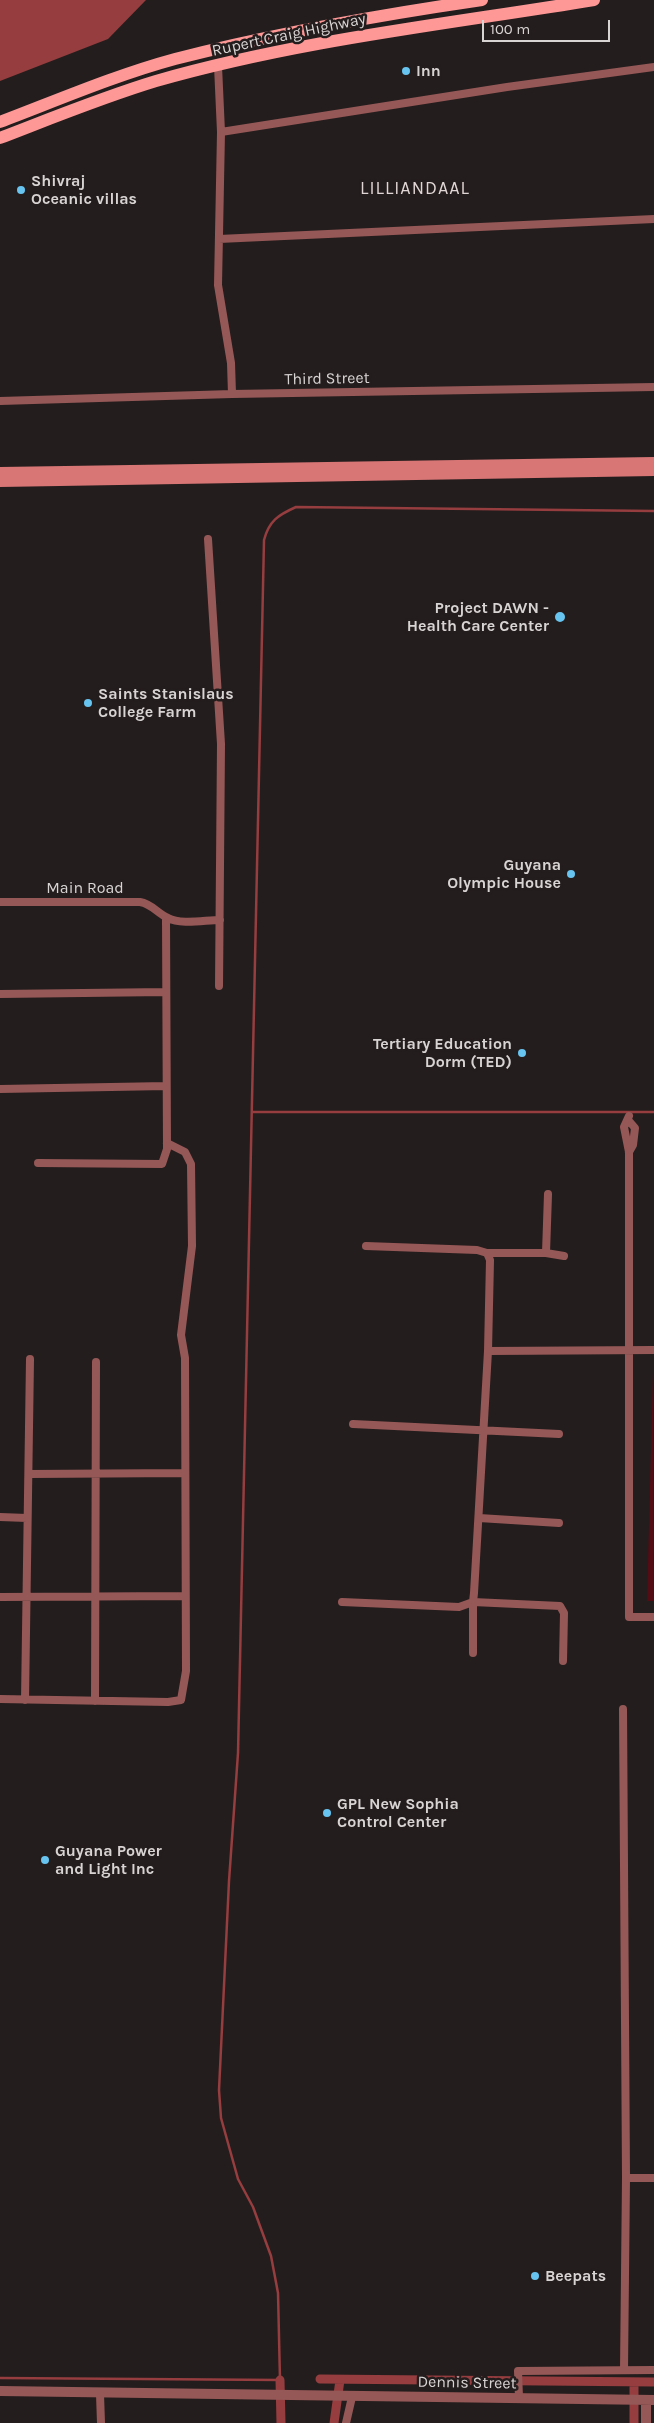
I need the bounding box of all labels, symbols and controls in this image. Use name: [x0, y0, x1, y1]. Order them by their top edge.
street label: Rupert Craig Highway: [210, 9, 368, 61]
scale bar: [484, 10, 612, 42]
text: 100 m: [490, 20, 530, 38]
place label: Inn: [416, 61, 441, 81]
marker: Inn: [400, 65, 412, 77]
place label: Shivraj Oceanic villas: [31, 171, 137, 209]
district label: LILLIANDAAL: [359, 178, 471, 200]
marker: Shivraj Oceanic villas: [15, 184, 27, 196]
street label: Third Street: [284, 369, 370, 389]
place label: Project DAWN - Health Care Center: [407, 598, 549, 636]
marker: Project DAWN - Health Care Center: [553, 610, 567, 624]
place label: Saints Stanislaus College Farm: [98, 684, 234, 722]
marker: Saints Stanislaus College Farm: [82, 697, 94, 709]
place label: Guyana Olympic House: [447, 855, 561, 893]
marker: Guyana Olympic House: [565, 868, 577, 880]
street label: Main Road: [46, 878, 124, 898]
place label: Tertiary Education Dorm (TED): [373, 1034, 512, 1072]
marker: Tertiary Education Dorm (TED): [516, 1047, 528, 1059]
place label: GPL New Sophia Control Center: [337, 1794, 459, 1832]
marker: GPL New Sophia Control Center: [321, 1807, 333, 1819]
place label: Guyana Power and Light Inc: [55, 1841, 162, 1879]
marker: Guyana Power and Light Inc: [39, 1854, 51, 1866]
place label: Beepats: [545, 2266, 606, 2286]
marker: Beepats: [529, 2270, 541, 2282]
street label: Dennis Street: [417, 2373, 517, 2393]

